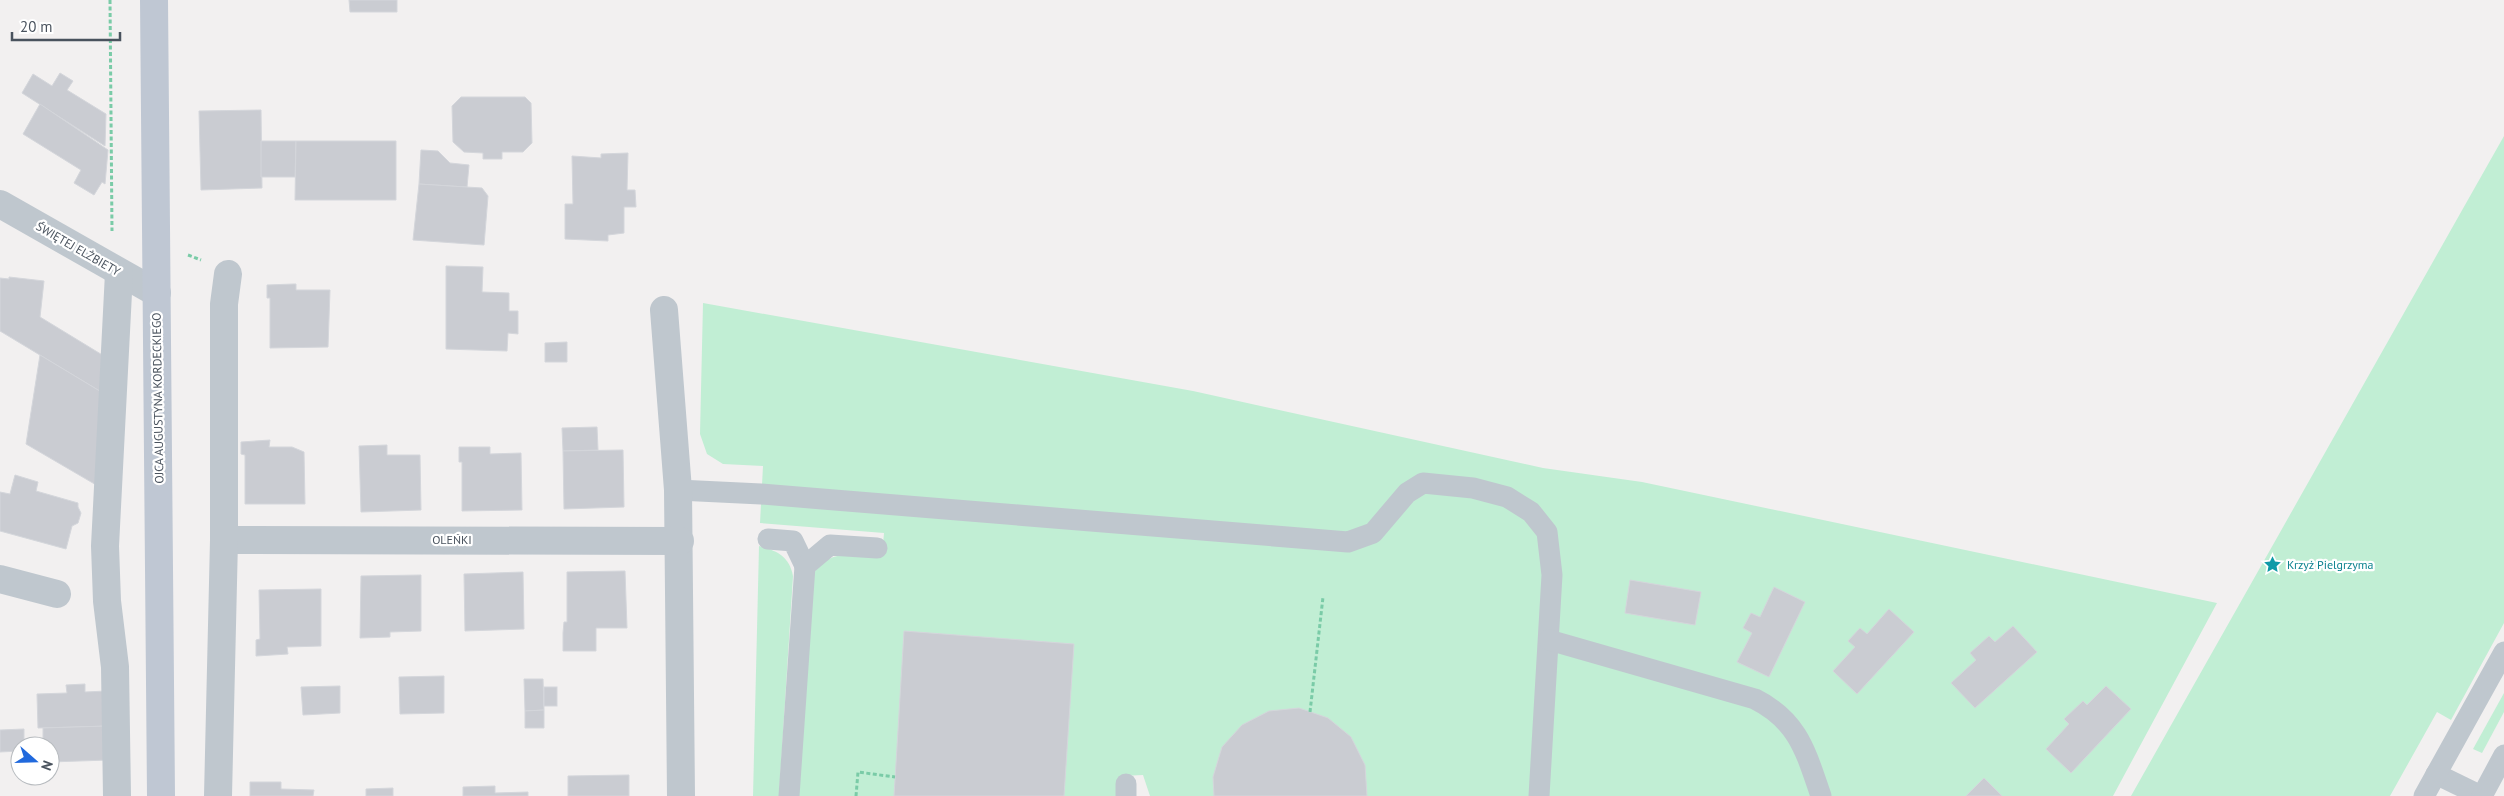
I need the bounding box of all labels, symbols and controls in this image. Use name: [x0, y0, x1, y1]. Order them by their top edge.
scale bar: [12, 10, 120, 42]
text: 20 m: [20, 17, 53, 36]
street label: ŚWIĘTEJ ELŻBIETY: [33, 218, 123, 279]
street label: OJCA AUGUSTYNA KORDECKIEGO: [149, 312, 166, 484]
street label: OLEŃKI: [432, 532, 472, 547]
place icon: Krzyż Pielgrzyma: [2263, 555, 2283, 575]
place label: Krzyż Pielgrzyma: [2287, 557, 2374, 572]
north arrow: [10, 736, 60, 786]
text: N: [37, 758, 57, 773]

